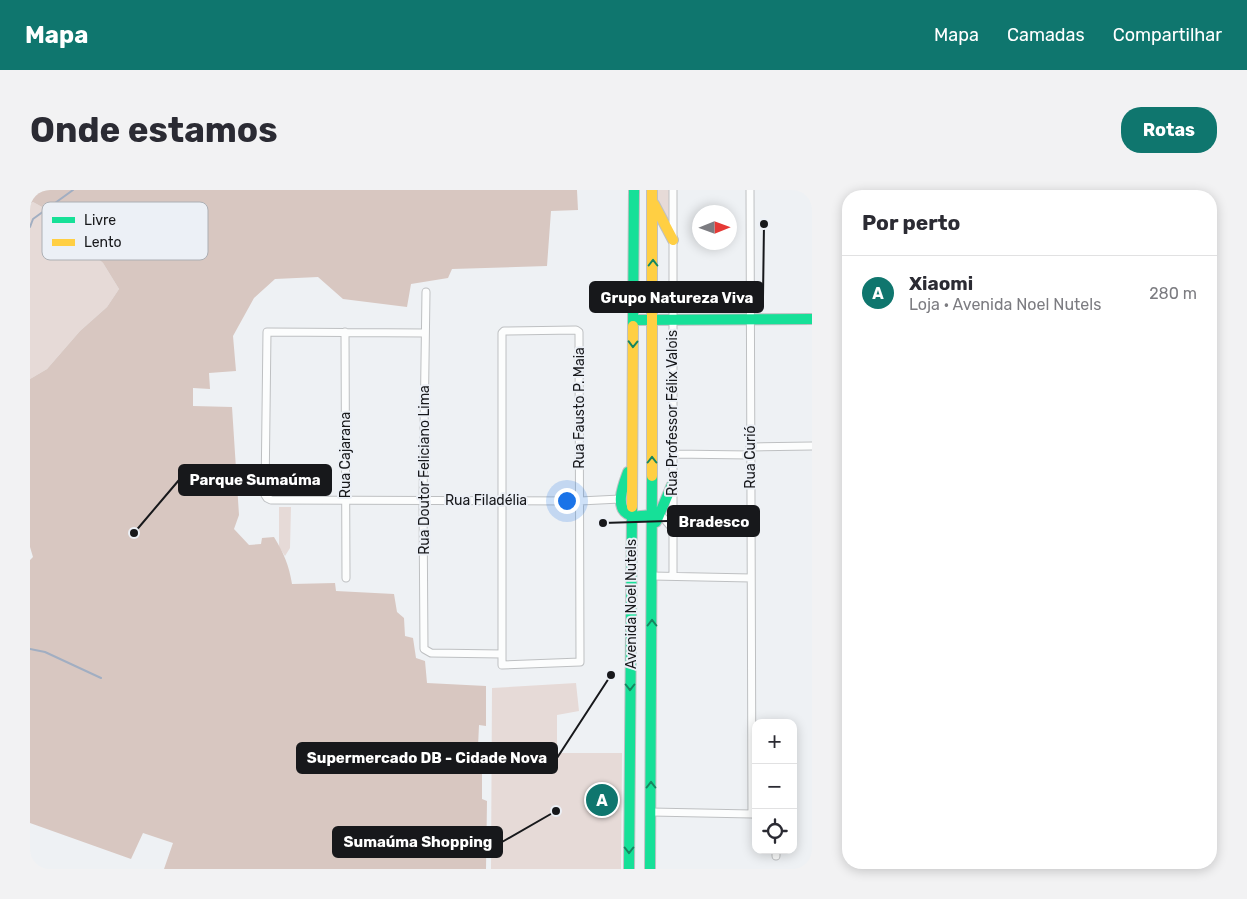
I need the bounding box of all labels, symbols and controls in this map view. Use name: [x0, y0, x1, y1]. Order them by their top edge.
text: Mapa: [25, 21, 88, 49]
text: Mapa: [934, 24, 979, 46]
text: Camadas: [1007, 24, 1085, 46]
text: Compartilhar: [1113, 24, 1222, 46]
button: Rotas: [1121, 107, 1217, 153]
text: Onde estamos: [30, 109, 278, 151]
legend: [42, 202, 208, 260]
north arrow: [692, 205, 737, 250]
text: Por perto: [862, 210, 960, 235]
text: Livre: [84, 212, 116, 229]
text: Lento: [84, 234, 121, 251]
one-way arrow: [648, 259, 658, 266]
text: Xiaomi: [909, 272, 973, 295]
callout: Grupo Natureza Viva: [590, 282, 763, 312]
text: A: [872, 284, 884, 303]
text: 280 m: [1149, 284, 1197, 303]
text: Grupo Natureza Viva: [601, 289, 754, 307]
text: Loja · Avenida Noel Nutels: [909, 295, 1101, 314]
street label: Rua Professor Félix Valois: [664, 330, 681, 496]
one-way arrow: [628, 340, 638, 348]
street label: Rua Fausto P. Maia: [571, 347, 588, 469]
street label: Rua Doutor Feliciano Lima: [416, 385, 433, 555]
street label: Rua Cajarana: [337, 412, 354, 498]
street label: Rua Curió: [742, 425, 759, 489]
one-way arrow: [647, 456, 657, 464]
callout: Parque Sumaúma: [179, 465, 331, 495]
text: Parque Sumaúma: [189, 471, 321, 489]
your location: [554, 488, 580, 514]
street label: Rua Filadélia: [445, 492, 527, 509]
callout: Bradesco: [668, 506, 759, 536]
text: Bradesco: [679, 513, 749, 531]
street label: Avenida Noel Nutels: [623, 539, 640, 669]
one-way arrow: [647, 619, 657, 626]
one-way arrow: [625, 684, 635, 692]
map controls: [752, 719, 797, 854]
button: +: [752, 719, 797, 764]
callout: Supermercado DB - Cidade Nova: [297, 743, 557, 773]
text: Supermercado DB - Cidade Nova: [307, 749, 547, 767]
button: −: [752, 764, 797, 809]
pin: A: [586, 781, 618, 819]
one-way arrow: [646, 781, 656, 789]
button: locate: [752, 809, 797, 854]
callout: Sumaúma Shopping: [333, 827, 502, 857]
text: Sumaúma Shopping: [344, 833, 492, 851]
one-way arrow: [624, 846, 634, 854]

